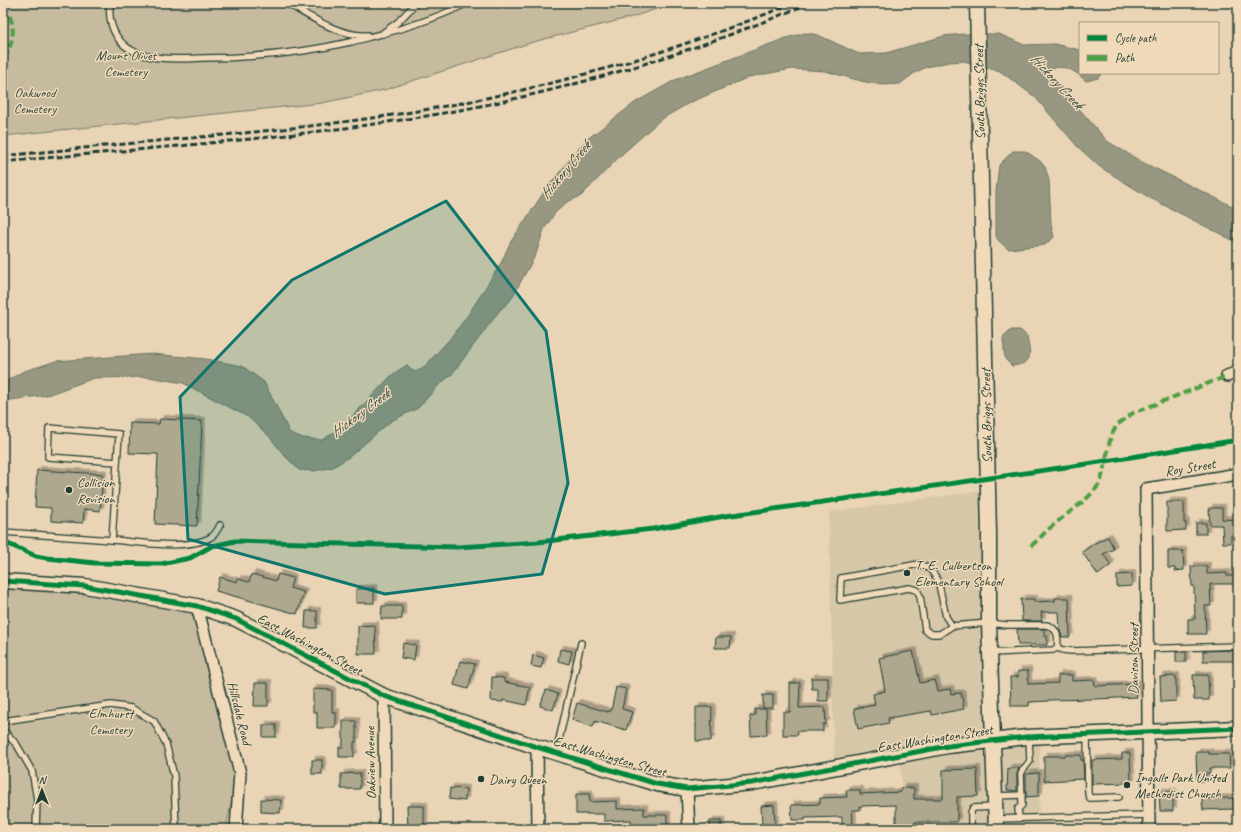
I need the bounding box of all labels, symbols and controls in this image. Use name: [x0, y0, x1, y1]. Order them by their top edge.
legend: [1079, 22, 1219, 74]
text: Cycle path: [1115, 30, 1157, 46]
street label: South Briggs Street: [970, 42, 989, 139]
park label: Mount Olivet Cemetery: [96, 47, 157, 80]
water label: Hickory Creek: [1026, 49, 1090, 116]
text: Path: [1115, 50, 1135, 66]
park label: Oakwood Cemetery: [14, 84, 58, 117]
water label: Hickory Creek: [536, 135, 597, 203]
street label: South Briggs Street: [977, 366, 996, 463]
water label: Hickory Creek: [327, 383, 397, 442]
street label: Roy Street: [1164, 455, 1218, 480]
place label: Collision Revision: [77, 474, 116, 507]
marker: Collision Revision: [64, 485, 74, 495]
place label: T. E. Culbertson Elementary School: [915, 557, 1005, 590]
marker: T. E. Culbertson Elementary School: [902, 568, 912, 578]
street label: East Washington Street: [254, 610, 366, 680]
street label: Davison Street: [1125, 621, 1142, 695]
street label: Hillsdale Road: [223, 680, 256, 749]
park label: Elmhurst Cemetery: [89, 705, 136, 738]
street label: East Washington Street: [876, 721, 995, 756]
street label: Oakview Avenue: [361, 725, 380, 800]
street label: East Washington Street: [551, 732, 670, 781]
place label: Ingalls Park United Methodist Church: [1135, 769, 1229, 802]
north arrow: [22, 770, 62, 810]
place label: Dairy Queen: [489, 771, 547, 788]
text: N: [39, 773, 48, 787]
marker: Dairy Queen: [476, 774, 486, 784]
marker: Ingalls Park United Methodist Church: [1122, 780, 1132, 790]

